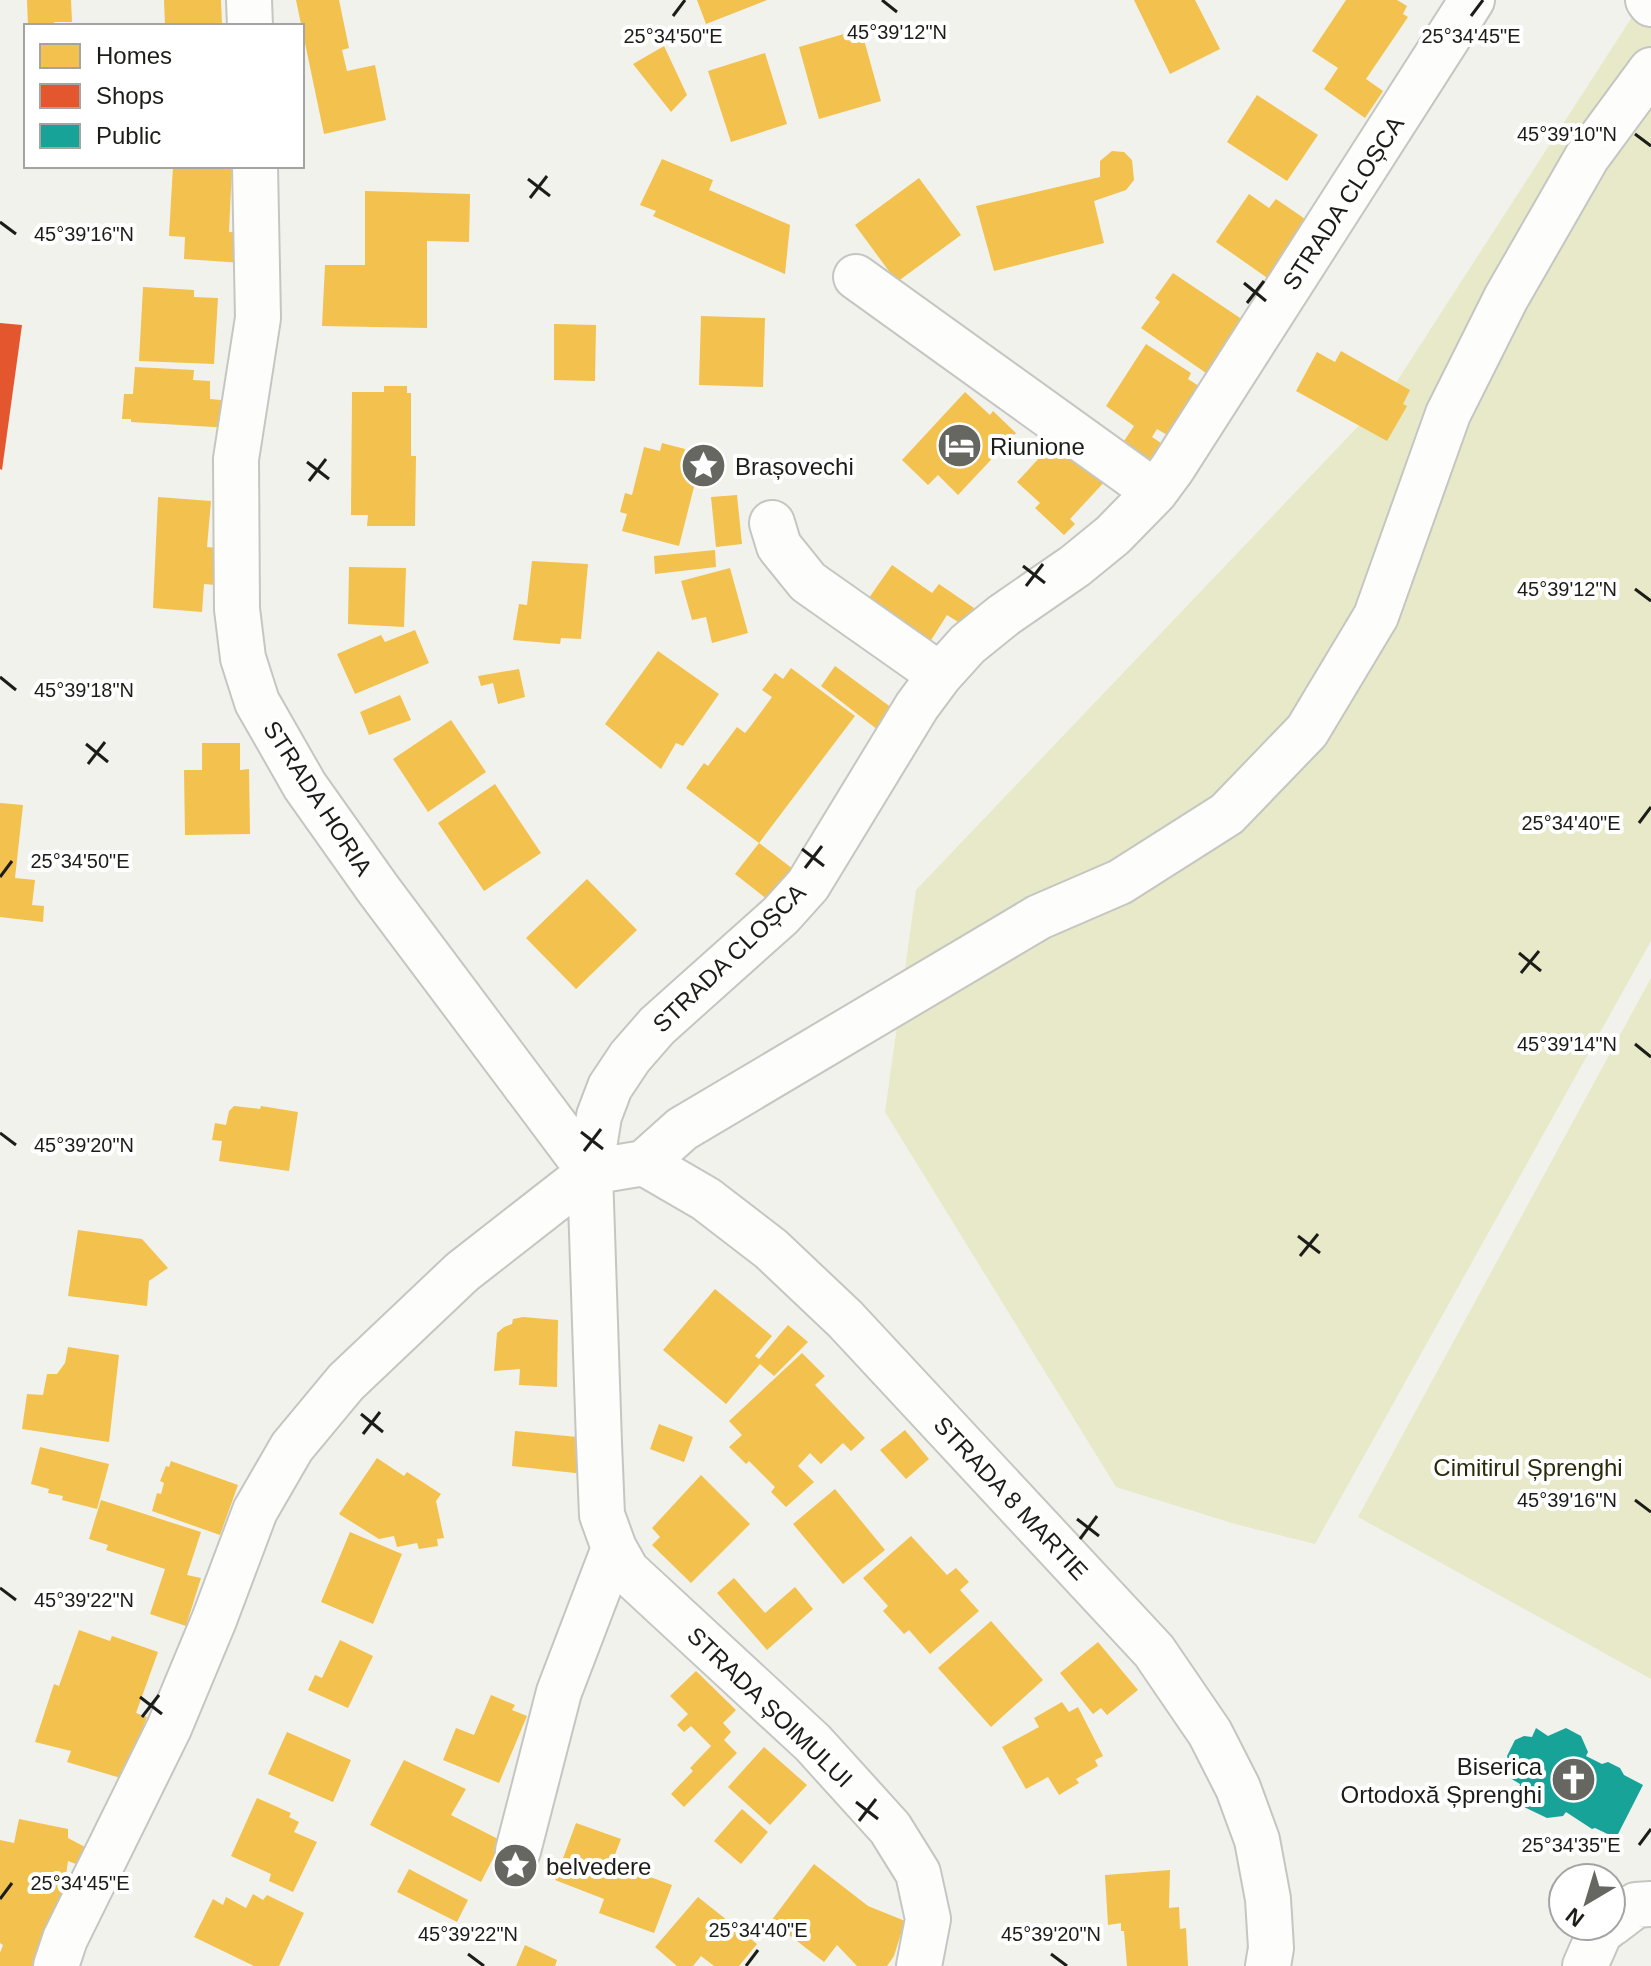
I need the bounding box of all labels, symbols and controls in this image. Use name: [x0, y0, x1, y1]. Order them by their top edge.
text: 45°39'12"N: [847, 21, 947, 43]
legend: [24, 24, 304, 168]
text: 25°34'50"E: [624, 25, 723, 47]
text: 25°34'45"E: [1422, 25, 1521, 47]
text: Homes: [96, 42, 172, 69]
text: Shops: [96, 82, 164, 109]
street label: STRADA CLOȘCA: [1277, 111, 1409, 295]
text: Public: [96, 122, 161, 149]
text: 45°39'10"N: [1517, 123, 1617, 145]
text: 45°39'16"N: [34, 223, 134, 245]
hotel icon: Riunione: [935, 422, 983, 470]
place label: Riunione: [990, 433, 1085, 460]
place icon: Brașovechi: [680, 442, 728, 490]
place label: Brașovechi: [735, 453, 854, 480]
text: 45°39'12"N: [1517, 578, 1617, 600]
text: 45°39'18"N: [34, 679, 134, 701]
street label: STRADA HORIA: [258, 716, 378, 880]
text: 25°34'40"E: [1522, 812, 1621, 834]
text: 25°34'50"E: [31, 850, 130, 872]
street label: STRADA CLOȘCA: [647, 878, 811, 1038]
text: 45°39'14"N: [1517, 1033, 1617, 1055]
text: 45°39'20"N: [34, 1134, 134, 1156]
street label: STRADA 8 MARTIE: [929, 1411, 1093, 1585]
park label: Cimitirul Șprenghi: [1433, 1454, 1623, 1481]
text: 45°39'16"N: [1517, 1489, 1617, 1511]
text: 45°39'22"N: [34, 1589, 134, 1611]
street label: STRADA ȘOIMULUI: [682, 1621, 858, 1793]
place label: Biserica Ortodoxă Șprenghi: [1341, 1753, 1543, 1808]
church icon: Biserica Ortodoxă Șprenghi: [1549, 1756, 1597, 1804]
text: 25°34'35"E: [1522, 1834, 1621, 1856]
place icon: belvedere: [491, 1842, 539, 1890]
place label: belvedere: [546, 1853, 651, 1880]
north arrow: [1547, 1862, 1627, 1942]
text: 25°34'45"E: [31, 1872, 130, 1894]
text: N: [1561, 1903, 1589, 1932]
text: 25°34'40"E: [709, 1919, 808, 1941]
text: 45°39'22"N: [418, 1923, 518, 1945]
text: 45°39'20"N: [1001, 1923, 1101, 1945]

